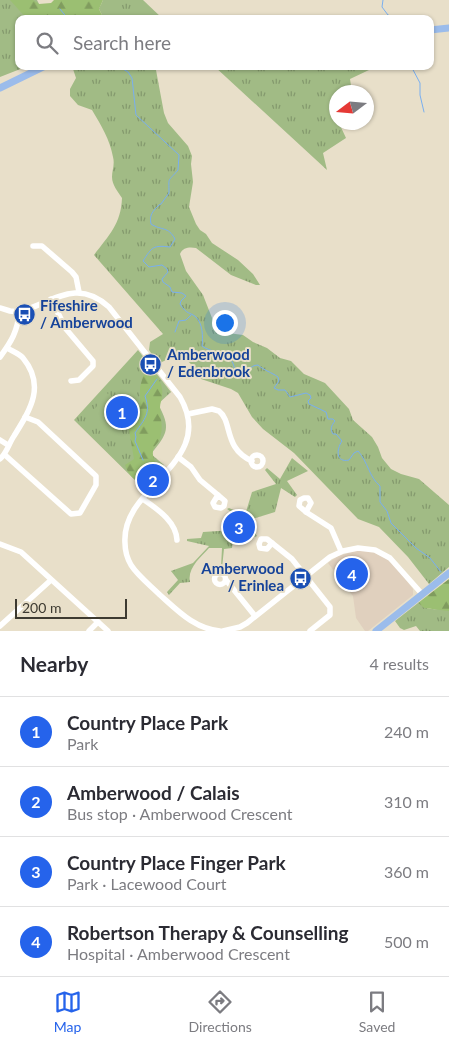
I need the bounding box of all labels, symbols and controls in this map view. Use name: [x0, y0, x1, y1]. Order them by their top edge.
search box: [15, 15, 434, 70]
icon: search: [33, 29, 61, 57]
text: Search here: [73, 31, 171, 54]
north arrow: [329, 85, 374, 130]
place label: Fifeshire / Amberwood: [40, 296, 133, 331]
bus stop icon: Fifeshire / Amberwood: [12, 303, 36, 327]
your location: [212, 310, 238, 336]
place label: Amberwood / Edenbrook: [166, 345, 251, 380]
bus stop icon: Amberwood / Edenbrook: [139, 352, 163, 376]
pin: 1: [106, 393, 138, 431]
pin: 2: [137, 461, 169, 499]
pin: 3: [223, 508, 255, 546]
pin: 4: [336, 555, 368, 593]
place label: Amberwood / Erinlea: [200, 559, 284, 594]
bus stop icon: Amberwood / Erinlea: [288, 566, 312, 590]
scale bar: [15, 596, 128, 619]
text: 200 m: [22, 599, 61, 616]
text: Nearby: [20, 651, 88, 676]
text: 4 results: [369, 654, 429, 673]
text: Country Place Park: [67, 711, 228, 734]
text: 1: [31, 722, 41, 741]
text: 240 m: [384, 722, 429, 741]
text: Park: [67, 734, 98, 753]
text: Amberwood / Calais: [67, 781, 240, 804]
text: 2: [31, 792, 41, 811]
text: 310 m: [384, 792, 429, 811]
text: Bus stop · Amberwood Crescent: [67, 804, 292, 823]
text: Country Place Finger Park: [67, 851, 286, 874]
text: 3: [31, 862, 41, 881]
text: 360 m: [384, 862, 429, 881]
text: Park · Lacewood Court: [67, 874, 226, 893]
text: Robertson Therapy & Counselling: [67, 921, 349, 944]
text: 4: [31, 932, 41, 951]
text: 500 m: [384, 932, 429, 951]
text: Hospital · Amberwood Crescent: [67, 944, 290, 963]
tab: Map: [54, 988, 82, 1035]
tab: Directions: [189, 988, 252, 1035]
tab: Saved: [359, 988, 395, 1035]

